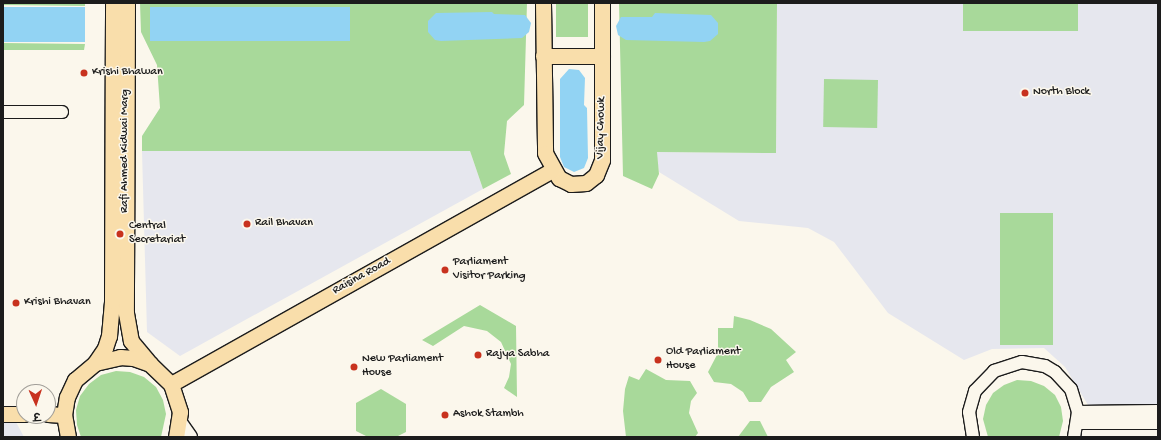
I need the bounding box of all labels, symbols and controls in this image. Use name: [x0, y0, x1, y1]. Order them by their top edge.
place label: Krishi Bhawan: [92, 66, 163, 80]
marker: Krishi Bhawan: [79, 68, 89, 78]
place label: North Block: [1033, 86, 1090, 100]
marker: North Block: [1020, 88, 1030, 98]
street label: Rafi Ahmed Kidwai Marg: [119, 89, 133, 213]
street label: Vijay Chowk: [594, 97, 610, 159]
place label: Rail Bhavan: [255, 217, 313, 231]
marker: Rail Bhavan: [242, 219, 252, 229]
place label: Central Secretariat: [129, 220, 185, 248]
marker: Central Secretariat: [114, 228, 126, 240]
street label: Raisina Road: [331, 255, 393, 299]
place label: Parliament Visitor Parking: [453, 256, 526, 284]
marker: Parliament Visitor Parking: [440, 265, 450, 275]
place label: Krishi Bhavan: [24, 296, 91, 310]
marker: Krishi Bhavan: [11, 298, 21, 308]
place label: Old Parliament House: [666, 346, 740, 374]
place label: Rajya Sabha: [486, 348, 550, 362]
marker: Rajya Sabha: [473, 350, 483, 360]
place label: New Parliament House: [362, 353, 443, 381]
marker: Old Parliament House: [653, 355, 663, 365]
marker: New Parliament House: [349, 362, 359, 372]
north arrow: [16, 384, 56, 424]
place label: Ashok Stambh: [453, 408, 524, 422]
text: उ: [33, 409, 41, 421]
marker: Ashok Stambh: [440, 410, 450, 420]

